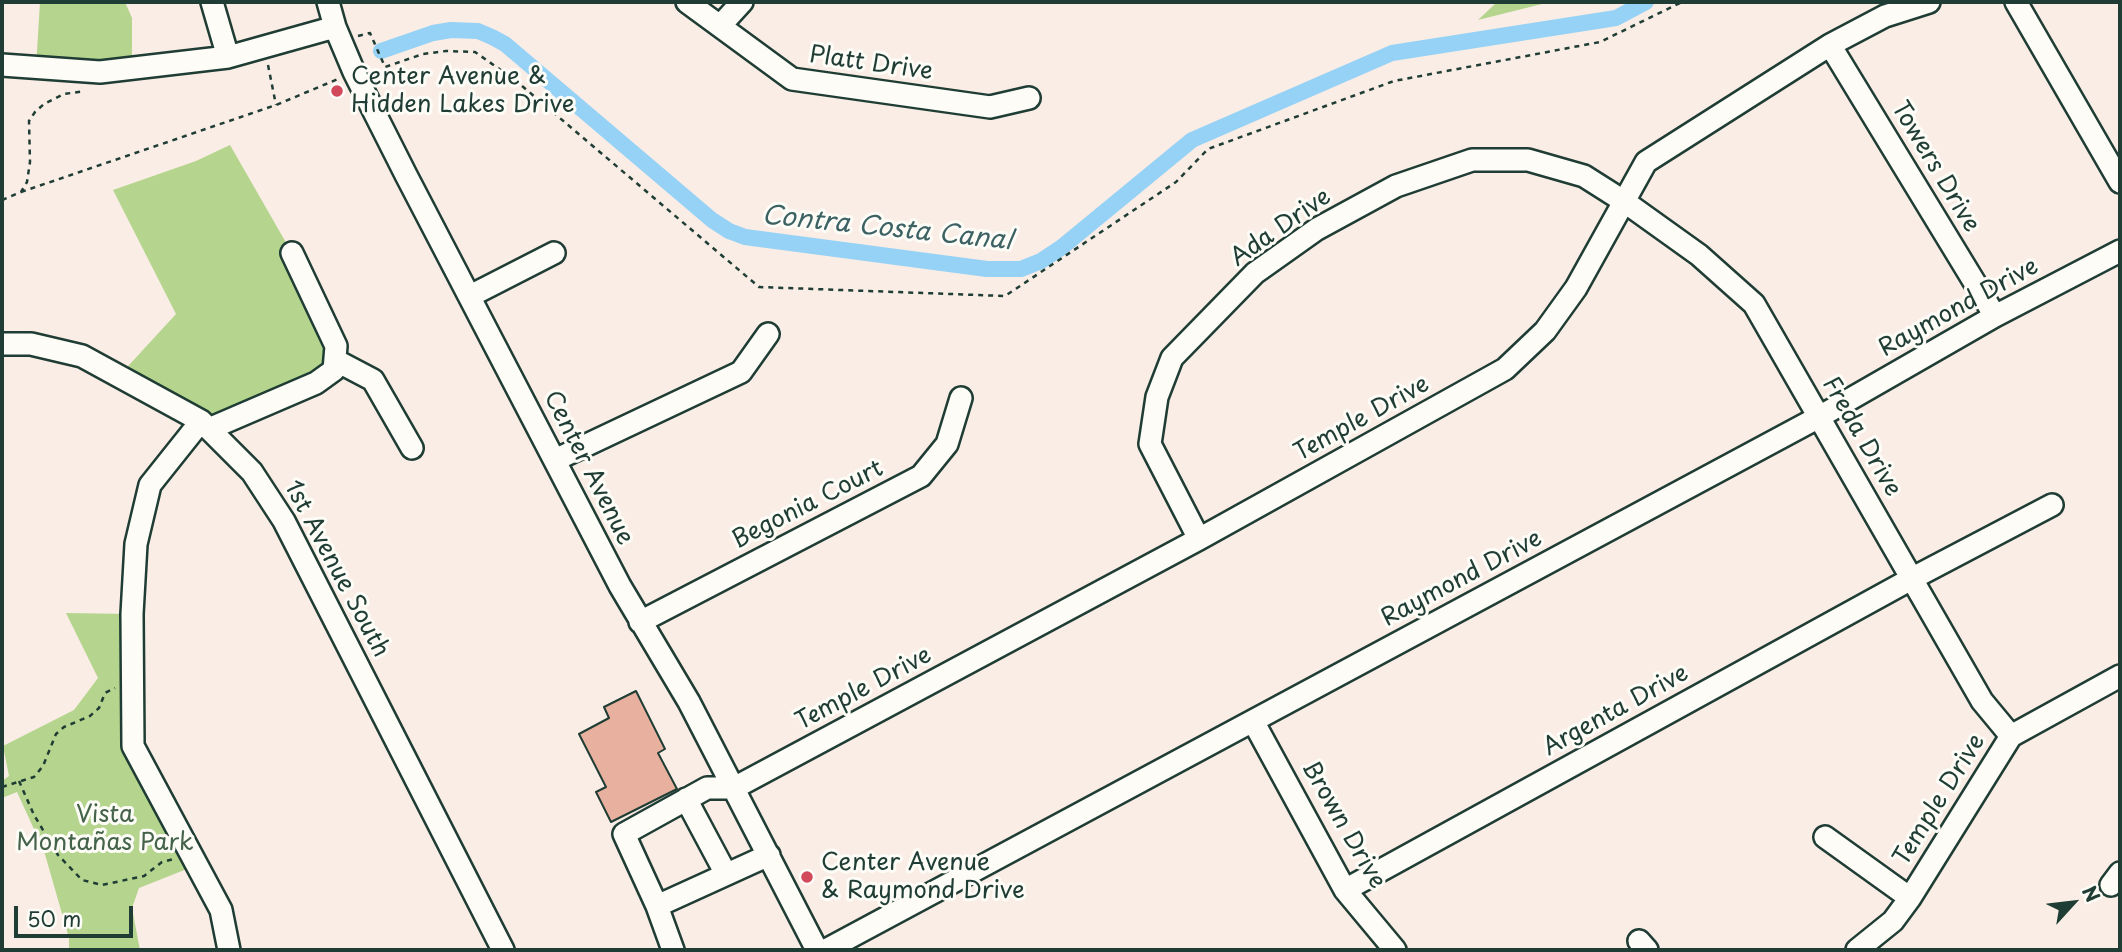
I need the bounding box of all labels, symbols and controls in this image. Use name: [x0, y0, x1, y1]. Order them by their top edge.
street label: Platt Drive: [807, 41, 935, 87]
place label: Center Avenue & Hidden Lakes Drive: [351, 63, 574, 119]
marker: Center Avenue & Hidden Lakes Drive: [329, 83, 345, 99]
street label: Towers Drive: [1885, 96, 1985, 238]
street label: Ada Drive: [1225, 183, 1337, 273]
water label: Contra Costa Canal: [760, 200, 1014, 258]
street label: Raymond Drive: [1874, 252, 2044, 364]
street label: Temple Drive: [1290, 370, 1434, 468]
street label: Freda Drive: [1815, 372, 1907, 502]
street label: Center Avenue: [537, 386, 639, 550]
street label: Begonia Court: [728, 455, 888, 555]
street label: 1st Avenue South: [277, 476, 395, 662]
street label: Raymond Drive: [1377, 525, 1547, 633]
street label: Temple Drive: [791, 641, 937, 737]
street label: Argenta Drive: [1538, 659, 1694, 763]
street label: Temple Drive: [1888, 729, 1992, 871]
street label: Brown Drive: [1295, 756, 1391, 894]
park label: Vista Montañas Park: [16, 801, 194, 857]
place label: Center Avenue & Raymond Drive: [821, 849, 1025, 905]
north arrow: [2038, 868, 2108, 938]
marker: Center Avenue & Raymond Drive: [799, 869, 815, 885]
text: N: [2076, 880, 2108, 907]
scale bar: [18, 892, 136, 936]
text: 50 m: [27, 902, 81, 934]

